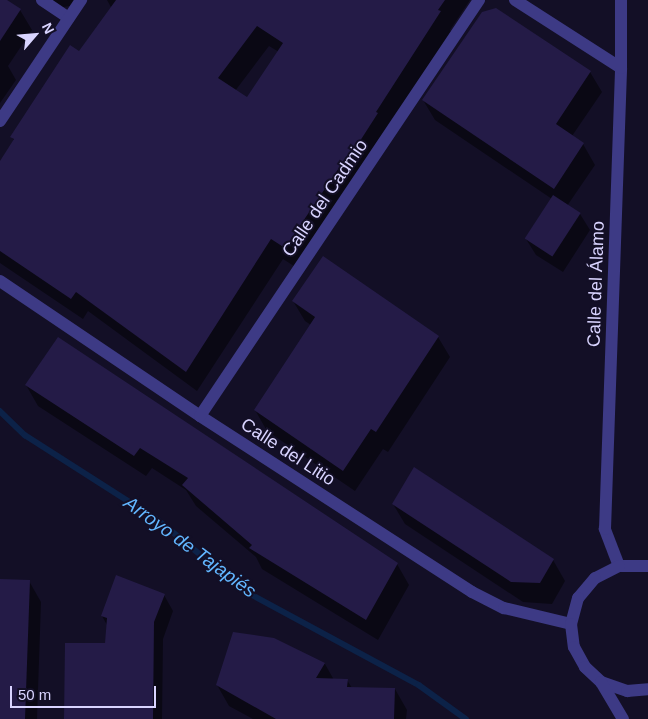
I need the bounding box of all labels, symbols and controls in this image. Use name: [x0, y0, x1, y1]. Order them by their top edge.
north arrow: [10, 10, 60, 60]
text: N: [39, 20, 58, 36]
street label: Calle del Cadmio: [278, 135, 372, 261]
street label: Calle del Álamo: [583, 221, 609, 347]
street label: Calle del Litio: [237, 414, 339, 490]
water label: Arroyo de Tajapiés: [119, 491, 261, 603]
scale bar: [12, 676, 159, 708]
text: 50 m: [18, 686, 51, 703]

